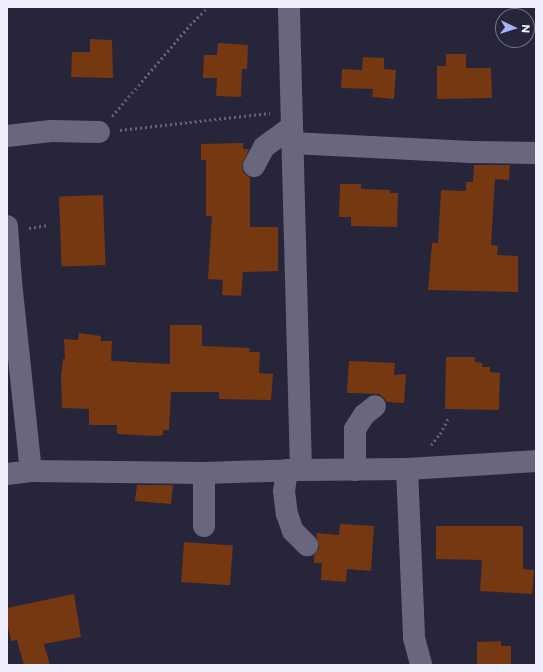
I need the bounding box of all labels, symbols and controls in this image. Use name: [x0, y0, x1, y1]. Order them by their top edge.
north arrow: [495, 8, 535, 48]
text: N: [519, 24, 533, 34]

